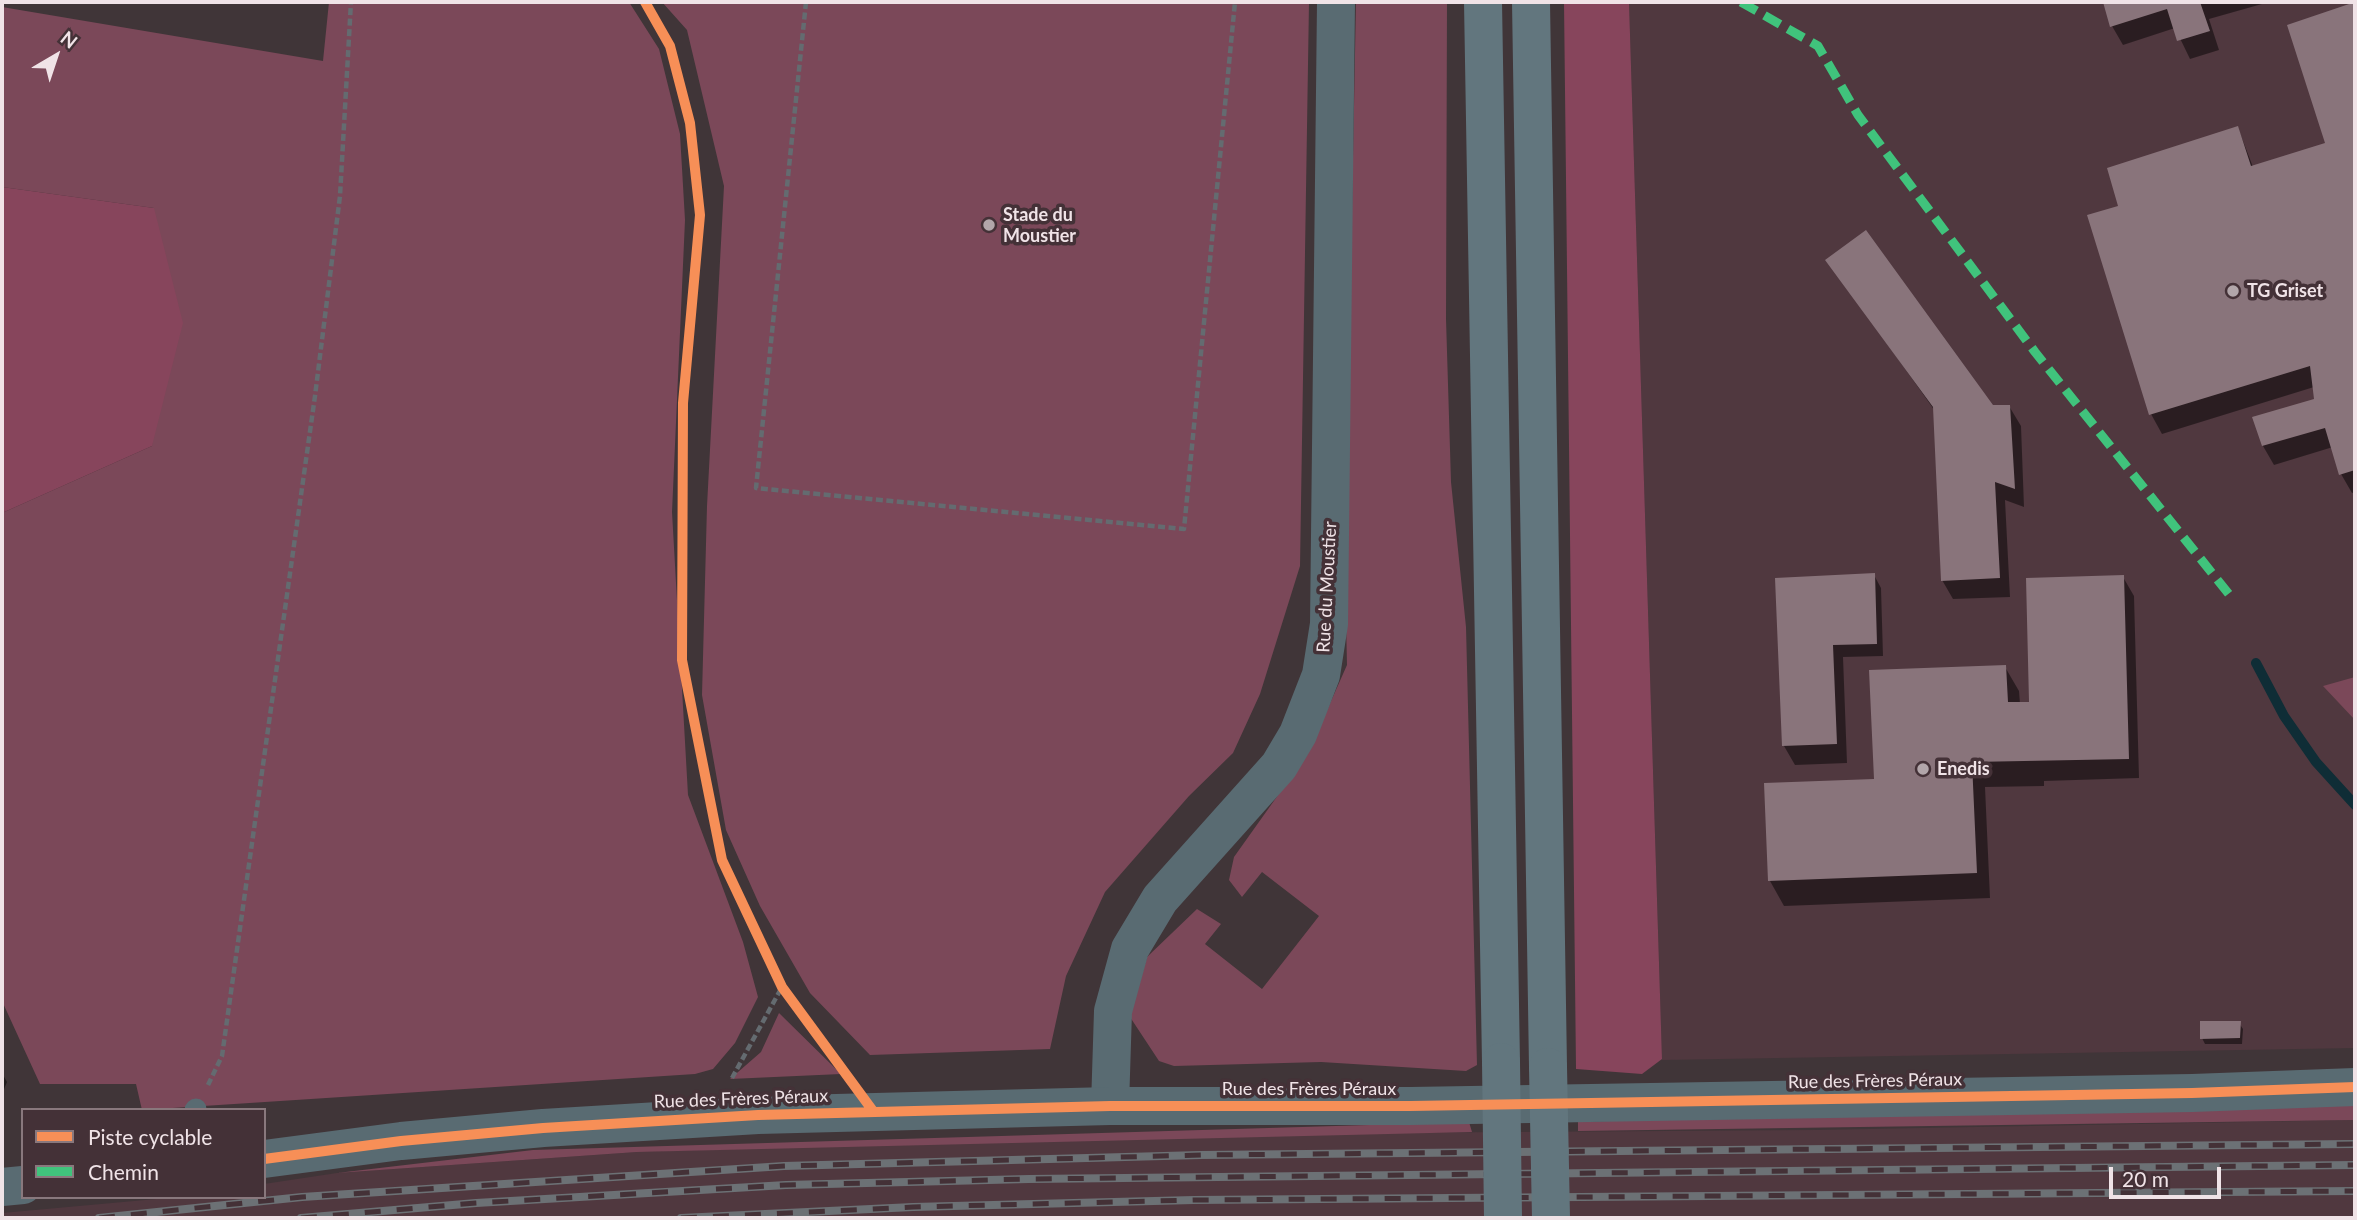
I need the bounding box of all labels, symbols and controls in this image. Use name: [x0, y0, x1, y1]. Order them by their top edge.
north arrow: [21, 21, 91, 91]
text: N: [57, 26, 82, 53]
place label: Stade du Moustier: [1003, 204, 1076, 246]
marker: Stade du Moustier: [981, 217, 997, 233]
place label: TG Griset: [2247, 280, 2323, 302]
marker: TG Griset: [2225, 283, 2241, 299]
street label: Rue du Moustier: [1313, 521, 1341, 653]
place label: Enedis: [1937, 758, 1990, 780]
marker: Enedis: [1915, 761, 1931, 777]
street label: Rue des Frères Péraux: [1788, 1069, 1962, 1093]
street label: Rue des Frères Péraux: [1222, 1078, 1396, 1100]
street label: Rue des Frères Péraux: [653, 1085, 829, 1113]
legend: [21, 1108, 266, 1199]
text: Piste cyclable: [88, 1124, 212, 1149]
scale bar: [2112, 1154, 2224, 1198]
text: Chemin: [88, 1159, 159, 1184]
text: 20 m: [2122, 1166, 2169, 1191]

